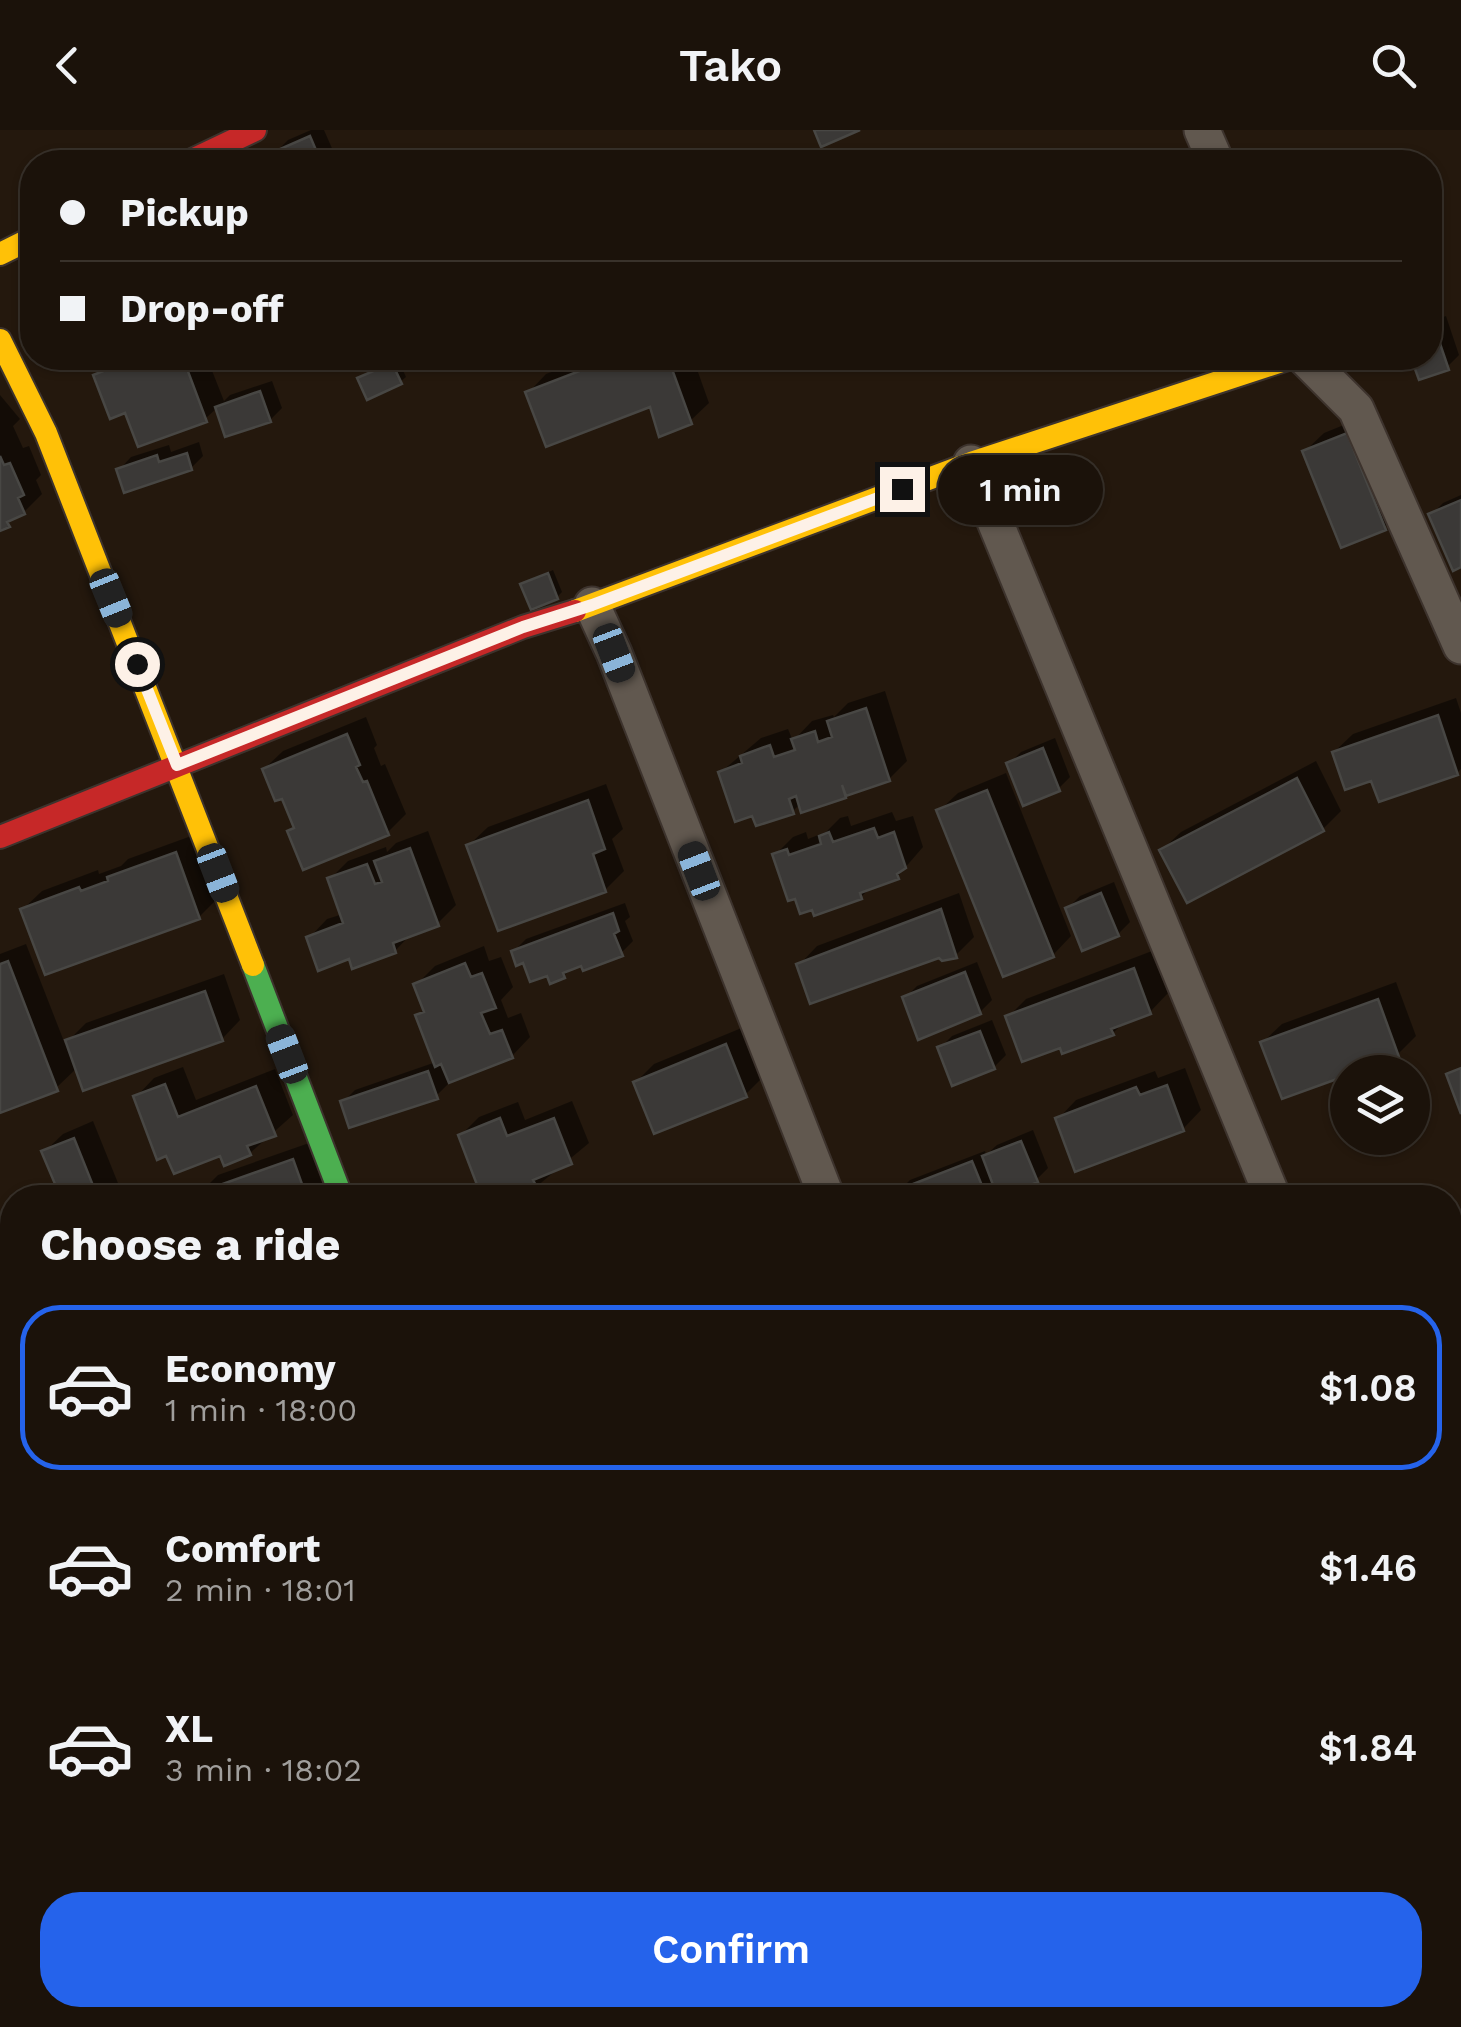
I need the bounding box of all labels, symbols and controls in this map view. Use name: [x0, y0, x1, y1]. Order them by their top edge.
icon: back: [40, 38, 95, 93]
icon: search: [1366, 38, 1421, 93]
text: Tako: [679, 39, 782, 92]
text: Pickup: [120, 191, 249, 235]
text: Drop-off: [120, 287, 284, 331]
callout: 1 min: [937, 454, 1102, 524]
route end: [880, 467, 925, 512]
text: 1 min: [979, 471, 1062, 509]
car: [86, 565, 136, 631]
car: [589, 620, 639, 686]
route start: [115, 642, 160, 687]
car: [674, 838, 724, 904]
car: [193, 840, 243, 906]
car: [262, 1021, 312, 1087]
map controls: [1330, 1055, 1430, 1155]
button: layers: [1330, 1055, 1430, 1155]
text: Choose a ride: [40, 1218, 340, 1271]
icon: car: [45, 1343, 135, 1433]
text: Economy: [165, 1347, 336, 1391]
text: $1.08: [1319, 1366, 1417, 1410]
text: 1 min · 18:00: [165, 1391, 357, 1429]
icon: car: [45, 1523, 135, 1613]
text: Comfort: [165, 1527, 320, 1571]
text: $1.46: [1319, 1546, 1417, 1590]
text: 2 min · 18:01: [165, 1571, 356, 1609]
icon: car: [45, 1703, 135, 1793]
text: XL: [165, 1707, 213, 1751]
text: $1.84: [1319, 1726, 1417, 1770]
text: 3 min · 18:02: [165, 1751, 362, 1789]
button: Confirm: [40, 1892, 1422, 2007]

